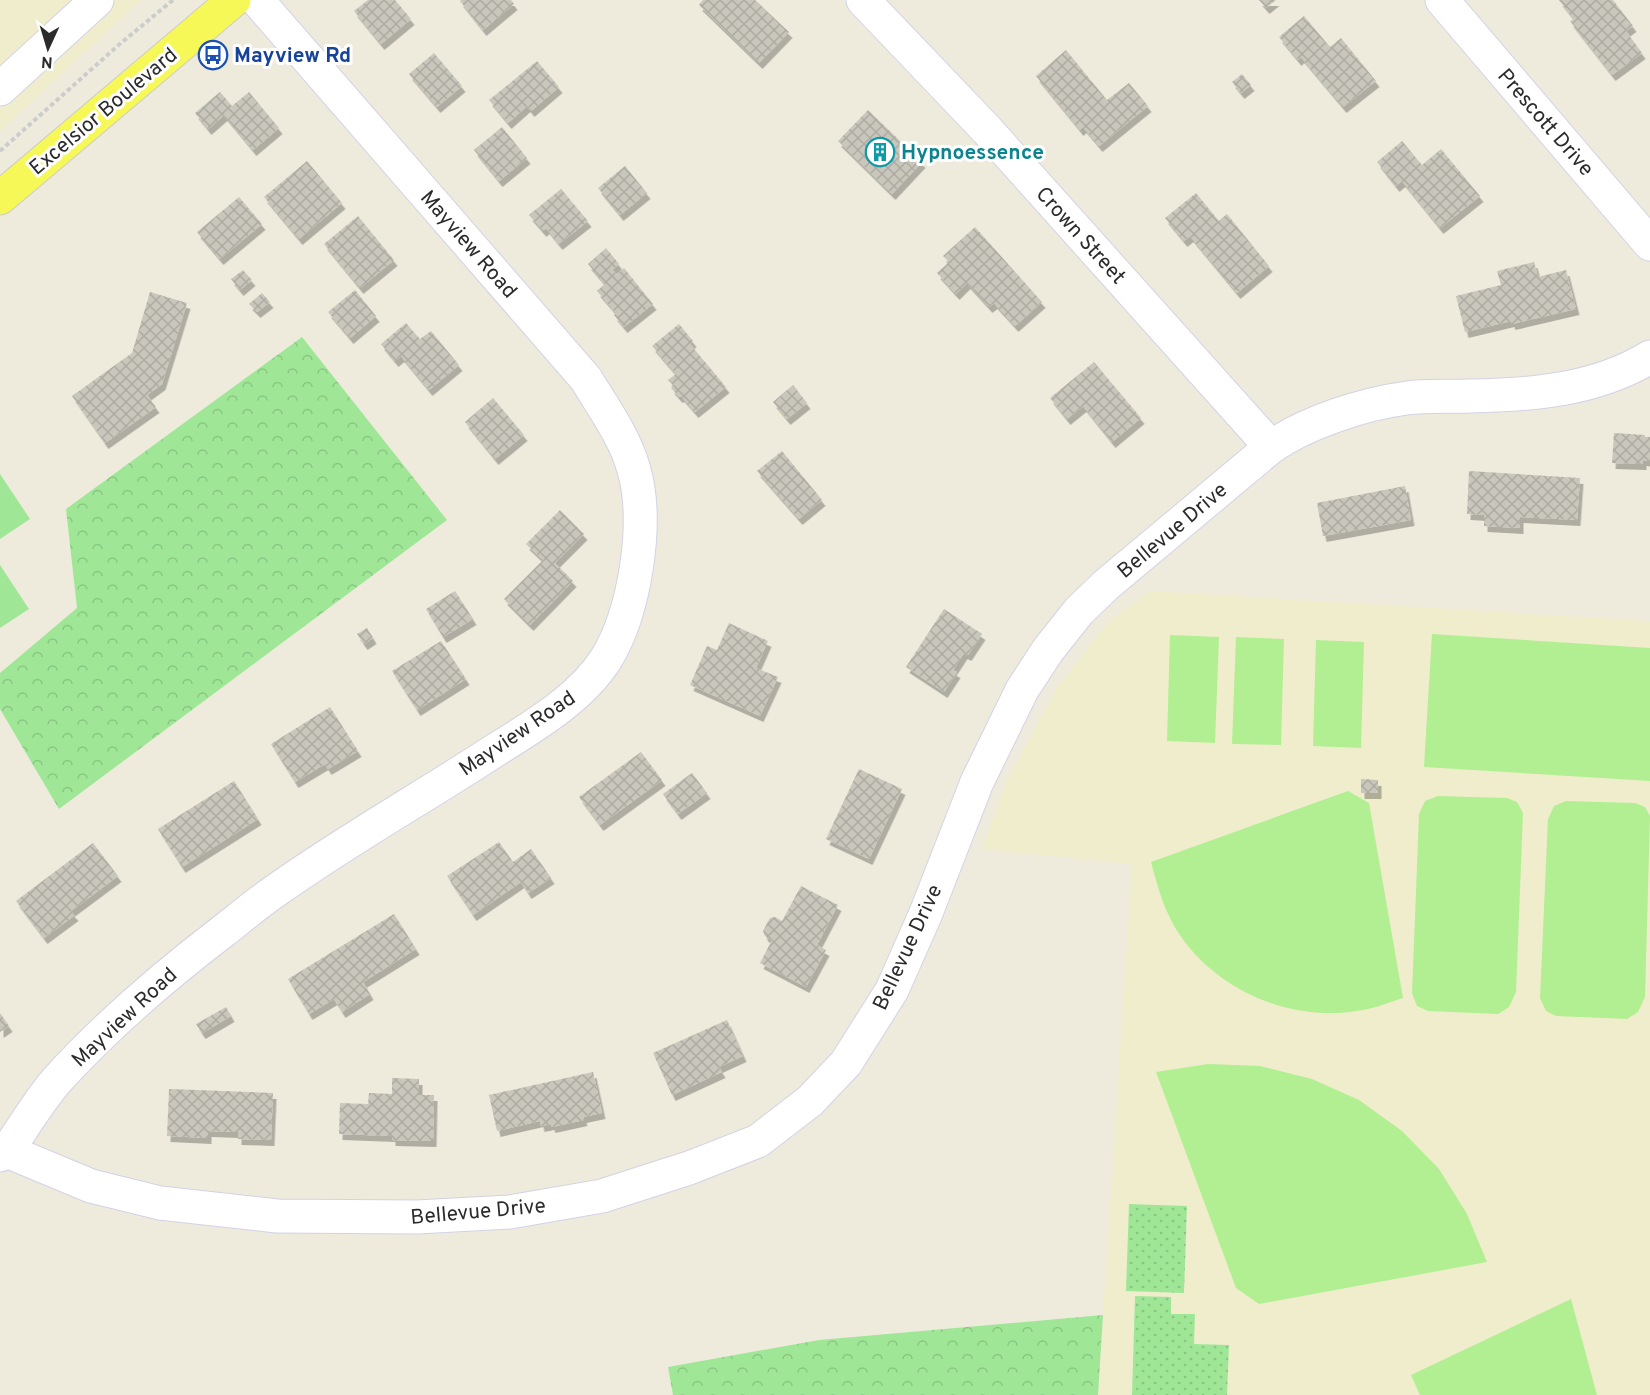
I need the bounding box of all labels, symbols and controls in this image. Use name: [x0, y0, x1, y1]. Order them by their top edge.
north arrow: [18, 18, 78, 78]
bus stop icon: Mayview Rd: [197, 39, 229, 71]
street label: Excelsior Boulevard: [24, 42, 184, 182]
place label: Mayview Rd: [234, 43, 351, 70]
text: N: [41, 51, 54, 71]
street label: Prescott Drive: [1491, 64, 1599, 182]
building icon: Hypnoessence: [864, 136, 896, 168]
place label: Hypnoessence: [901, 140, 1044, 167]
street label: Crown Street: [1029, 182, 1131, 290]
street label: Mayview Road: [413, 185, 522, 305]
street label: Bellevue Drive: [1112, 477, 1234, 585]
street label: Mayview Road: [454, 685, 581, 783]
street label: Bellevue Drive: [867, 880, 949, 1015]
street label: Mayview Road: [67, 962, 183, 1074]
street label: Bellevue Drive: [409, 1193, 547, 1232]

